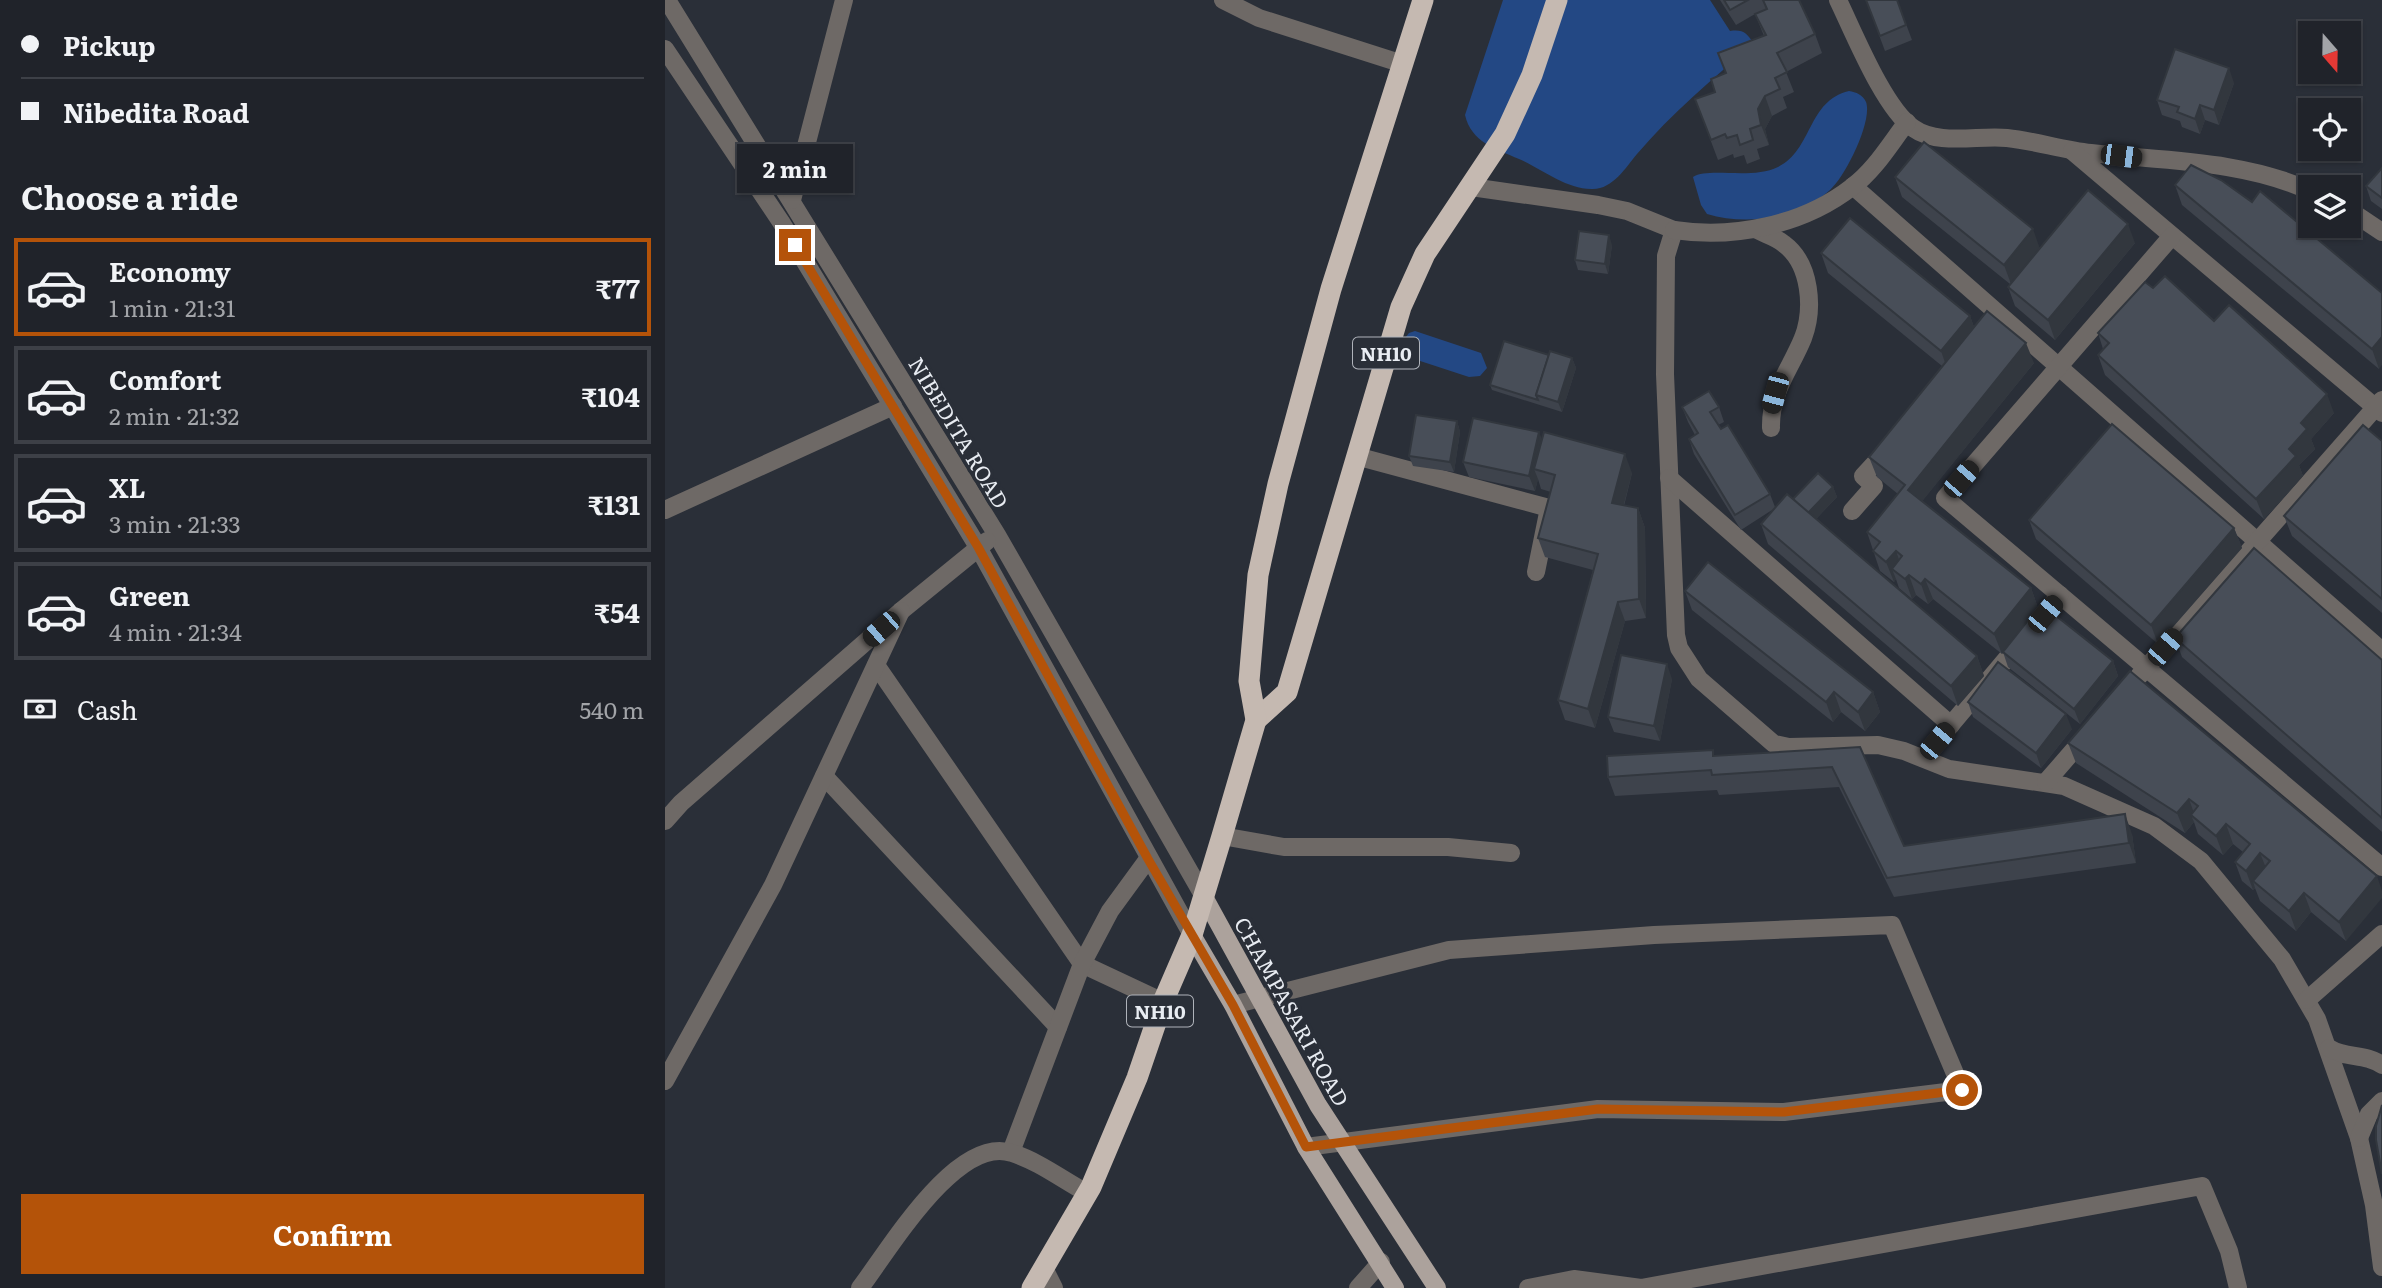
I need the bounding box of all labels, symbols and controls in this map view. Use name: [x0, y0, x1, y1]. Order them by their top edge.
north arrow: [2298, 21, 2361, 84]
map controls: [2298, 21, 2361, 238]
text: Pickup: [63, 25, 155, 64]
text: Nibedita Road: [63, 92, 249, 131]
button: locate: [2298, 98, 2361, 161]
car: [2099, 143, 2144, 169]
callout: 2 min: [737, 144, 853, 192]
text: 2 min: [763, 151, 827, 185]
text: Choose a ride: [21, 172, 238, 220]
button: layers: [2298, 175, 2361, 238]
route end: [779, 229, 811, 261]
text: Economy: [109, 251, 231, 290]
icon: car: [25, 256, 88, 319]
text: ₹77: [596, 268, 640, 307]
text: 1 min · 21:31: [109, 290, 235, 324]
road number: NH10: [1353, 338, 1419, 368]
street label: NIBEDITA ROAD: [902, 350, 1018, 514]
text: Comfort: [109, 359, 221, 398]
icon: car: [25, 364, 88, 427]
car: [1760, 370, 1791, 416]
text: ₹104: [582, 376, 640, 415]
text: 2 min · 21:32: [109, 398, 239, 432]
car: [1940, 456, 1983, 502]
text: XL: [109, 467, 146, 506]
icon: car: [25, 472, 88, 535]
text: ₹131: [588, 484, 640, 523]
text: 3 min · 21:33: [109, 506, 241, 540]
text: Green: [109, 575, 190, 614]
icon: car: [25, 580, 88, 643]
car: [2024, 591, 2067, 637]
text: ₹54: [594, 592, 640, 631]
car: [859, 607, 904, 651]
text: 4 min · 21:34: [109, 614, 242, 648]
car: [2144, 624, 2187, 670]
text: Cash: [77, 689, 138, 728]
icon: cash: [21, 690, 59, 728]
text: 540 m: [579, 692, 644, 726]
car: [1916, 718, 1959, 764]
street label: CHAMPASARI ROAD: [1228, 911, 1358, 1111]
road number: NH10: [1127, 995, 1193, 1026]
route start: [1946, 1074, 1978, 1106]
button: Confirm: [21, 1194, 644, 1274]

